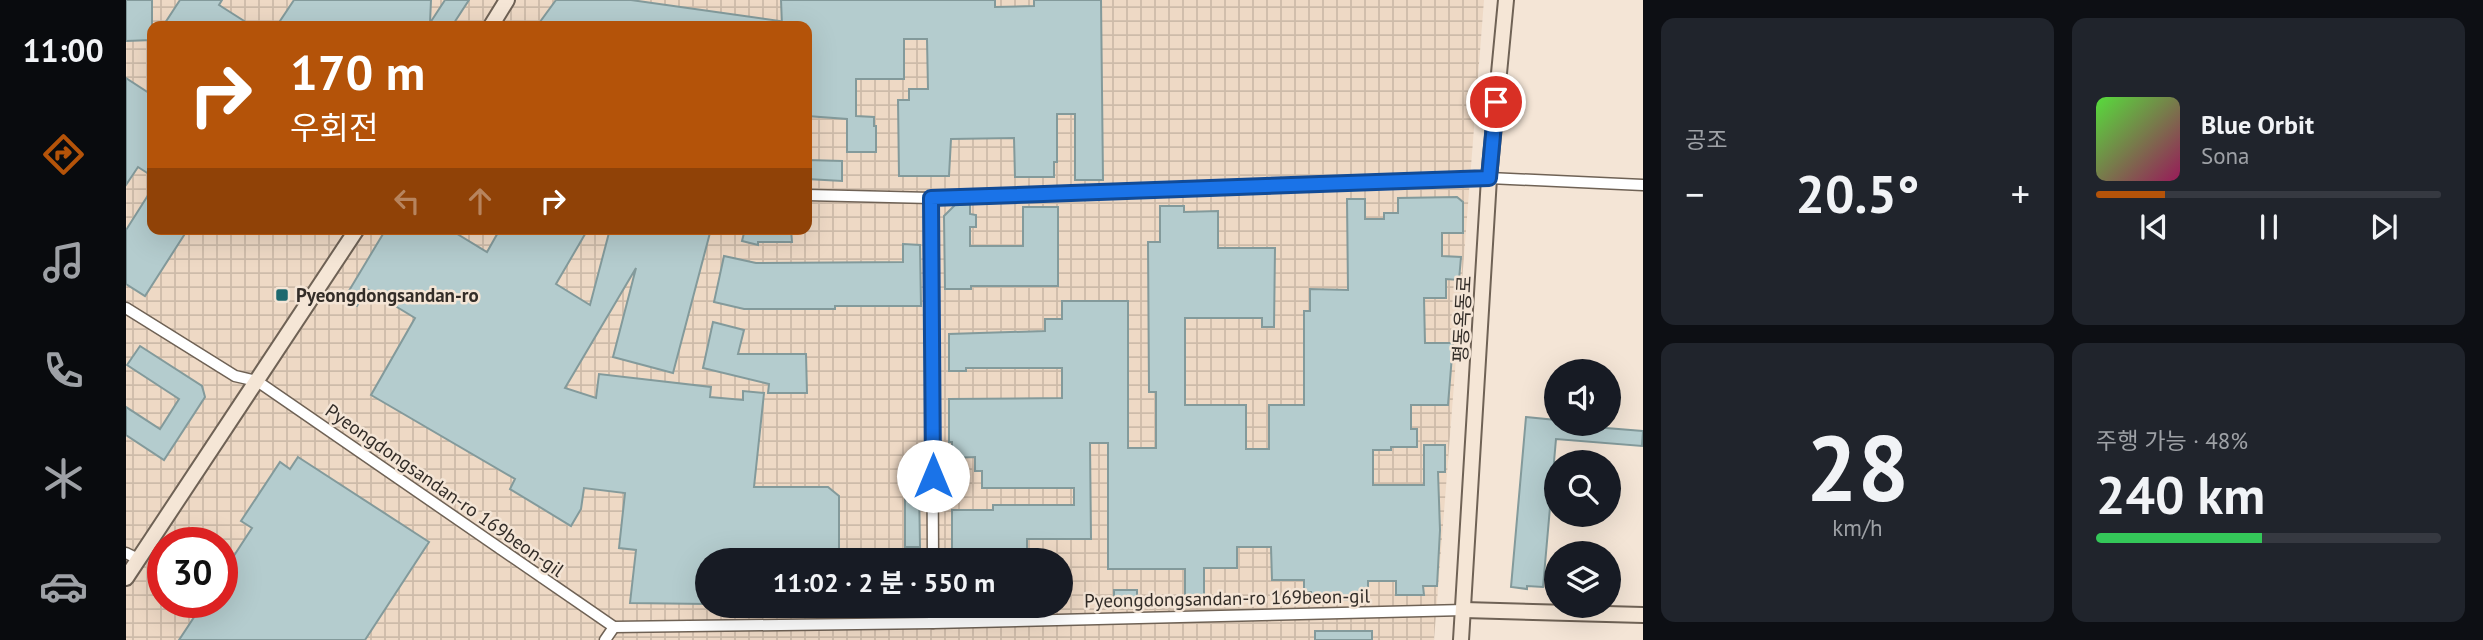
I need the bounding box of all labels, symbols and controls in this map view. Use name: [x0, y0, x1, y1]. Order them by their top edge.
text: 11:00: [22, 29, 104, 71]
text: 170 m: [290, 40, 425, 104]
icon: right: [175, 49, 266, 140]
pin: [1466, 72, 1526, 132]
icon: arrive: [1477, 83, 1515, 121]
text: 우회전: [290, 106, 378, 148]
text: Blue Orbit: [2201, 108, 2314, 141]
text: 공조: [1685, 125, 1727, 154]
icon: directions: [39, 130, 88, 179]
text: Sona: [2201, 141, 2250, 170]
text: 20.5°: [1796, 160, 1919, 227]
text: −: [1685, 169, 1704, 218]
text: +: [2011, 169, 2030, 218]
icon: left: [388, 182, 426, 220]
icon: ahead: [461, 182, 499, 220]
icon: right: [534, 182, 572, 220]
icon: previous: [2135, 208, 2173, 246]
icon: pause: [2250, 208, 2288, 246]
icon: next: [2365, 208, 2403, 246]
icon: music: [39, 238, 88, 287]
street label: 평동옥동로: [1448, 275, 1476, 363]
place label: Pyeongdongsandan-ro: [296, 283, 479, 307]
marker: Pyeongdongsandan-ro: [274, 287, 290, 303]
icon: phone: [39, 346, 88, 395]
map controls: [1544, 359, 1621, 618]
button: sound: [1544, 359, 1621, 436]
street label: Pyeongdongsandan-ro 169beon-gil: [321, 398, 569, 582]
text: 28: [1806, 408, 1909, 526]
text: 주행 가능 · 48%: [2096, 426, 2248, 455]
position arrow: [896, 439, 970, 513]
button: search: [1544, 450, 1621, 527]
icon: climate: [39, 454, 88, 503]
text: 240 km: [2096, 461, 2265, 528]
text: km/h: [1832, 513, 1883, 542]
speed limit sign: 30: [147, 527, 238, 618]
button: layers: [1544, 541, 1621, 618]
icon: car: [39, 562, 88, 611]
text: 11:02 · 2 분 · 550 m: [773, 566, 995, 599]
street label: Pyeongdongsandan-ro 169beon-gil: [1084, 583, 1371, 612]

